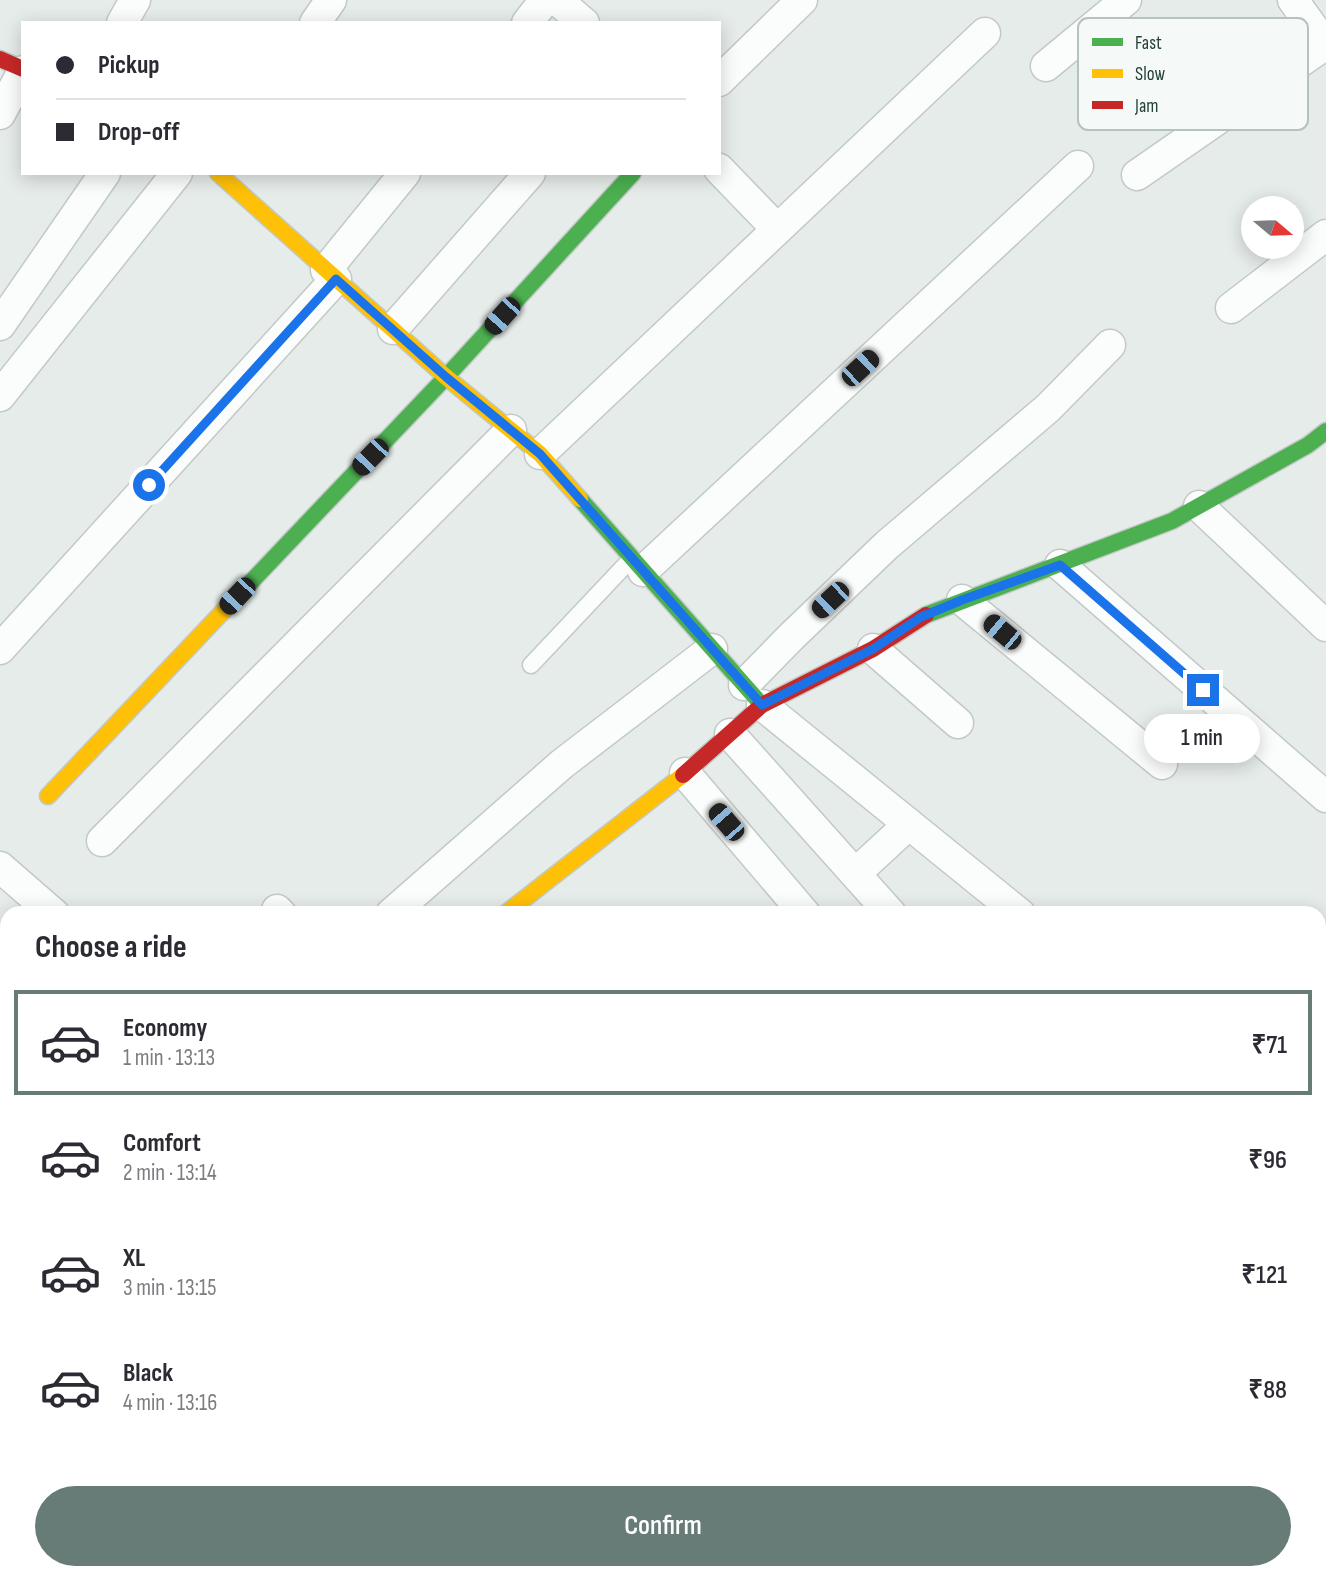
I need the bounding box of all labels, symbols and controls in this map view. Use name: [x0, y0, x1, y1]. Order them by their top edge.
legend: [1078, 18, 1308, 130]
text: Fast: [1135, 32, 1162, 55]
text: Pickup: [98, 50, 160, 81]
text: Slow: [1135, 63, 1165, 86]
text: Jam: [1134, 95, 1158, 118]
text: Drop-off: [98, 117, 179, 148]
north arrow: [1241, 196, 1304, 259]
map controls: [1241, 196, 1304, 259]
car: [481, 293, 524, 339]
car: [838, 346, 883, 390]
car: [348, 435, 393, 479]
route start: [133, 469, 165, 501]
car: [215, 573, 260, 619]
car: [808, 578, 853, 622]
car: [980, 610, 1025, 654]
route end: [1187, 674, 1219, 706]
callout: 1 min: [1145, 714, 1261, 764]
text: 1 min: [1181, 724, 1223, 752]
car: [705, 799, 748, 845]
text: Choose a ride: [35, 928, 187, 967]
icon: car: [39, 1011, 102, 1074]
text: Economy: [123, 1013, 207, 1044]
text: ₹71: [1251, 1030, 1287, 1061]
text: 1 min · 13:13: [123, 1044, 215, 1072]
icon: car: [39, 1126, 102, 1189]
text: Comfort: [123, 1128, 201, 1159]
text: ₹96: [1248, 1145, 1287, 1176]
text: 2 min · 13:14: [123, 1159, 217, 1187]
icon: car: [39, 1241, 102, 1304]
text: XL: [123, 1243, 145, 1274]
text: ₹121: [1241, 1260, 1287, 1291]
text: 3 min · 13:15: [123, 1274, 216, 1302]
icon: car: [39, 1356, 102, 1419]
text: Black: [123, 1358, 173, 1389]
text: ₹88: [1248, 1375, 1287, 1406]
text: 4 min · 13:16: [123, 1389, 217, 1417]
button: Confirm: [35, 1486, 1291, 1566]

